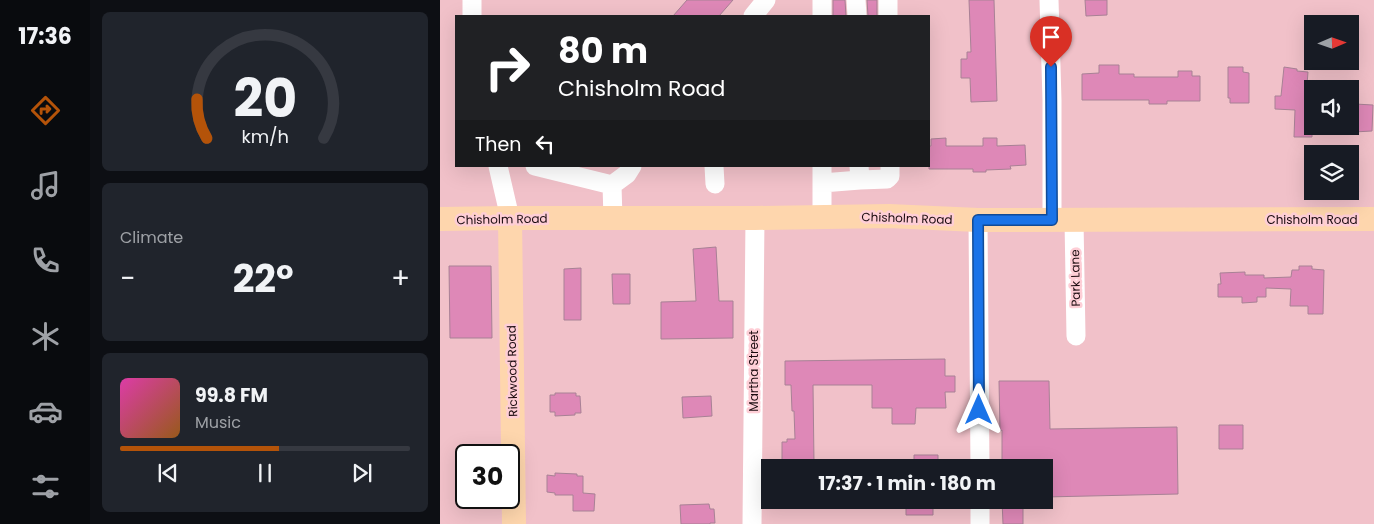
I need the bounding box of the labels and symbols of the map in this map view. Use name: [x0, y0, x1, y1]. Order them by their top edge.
north arrow: [1304, 15, 1359, 70]
pin: [1030, 16, 1072, 67]
street label: Chisholm Road: [861, 208, 953, 228]
street label: Chisholm Road: [456, 210, 548, 228]
street label: Chisholm Road: [1266, 211, 1358, 228]
street label: Park Lane: [1066, 249, 1084, 307]
street label: Rickwood Road: [503, 325, 521, 417]
street label: Martha Street: [745, 330, 762, 412]
position arrow: [952, 383, 1004, 435]
speed limit sign: 30: [455, 444, 520, 509]

